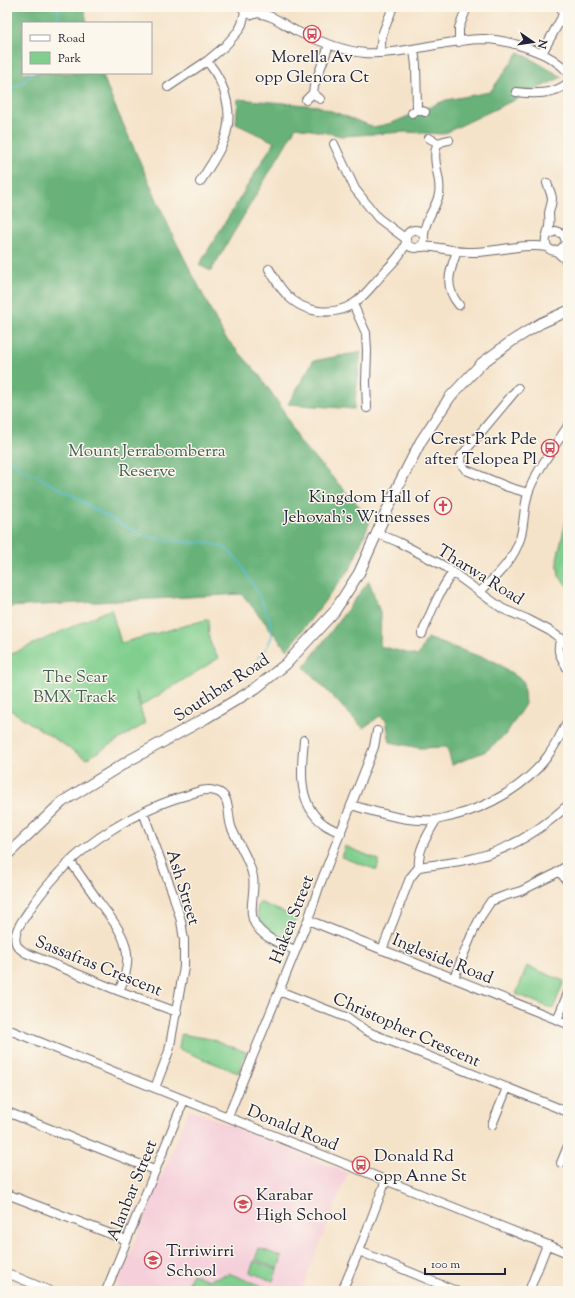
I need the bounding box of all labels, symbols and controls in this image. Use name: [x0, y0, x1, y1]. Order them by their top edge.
legend: [22, 22, 152, 74]
north arrow: [513, 22, 553, 62]
bus stop icon: Morella Av opp Glenora Ct: [302, 24, 322, 44]
text: Road: [58, 30, 85, 48]
text: N: [533, 37, 551, 50]
place label: Morella Av opp Glenora Ct: [255, 46, 369, 90]
text: Park: [58, 50, 81, 68]
place label: Crest Park Pde after Telopea Pl: [424, 428, 537, 472]
bus stop icon: Crest Park Pde after Telopea Pl: [540, 438, 560, 458]
park label: Mount Jerrabomberra Reserve: [68, 440, 226, 484]
place label: Kingdom Hall of Jehovah's Witnesses: [283, 486, 431, 530]
church icon: Kingdom Hall of Jehovah's Witnesses: [433, 496, 453, 516]
street label: Tharwa Road: [432, 539, 528, 612]
street label: Southbar Road: [169, 648, 275, 729]
park label: The Scar BMX Track: [33, 666, 117, 710]
street label: Ash Street: [159, 847, 205, 929]
street label: Hakea Street: [265, 872, 321, 968]
street label: Ingleside Road: [388, 929, 497, 991]
street label: Sassafras Crescent: [31, 930, 166, 1003]
street label: Christopher Crescent: [329, 987, 484, 1074]
street label: Donald Road: [243, 1100, 342, 1158]
street label: Alanbar Street: [102, 1136, 164, 1245]
place label: Donald Rd opp Anne St: [374, 1145, 467, 1189]
bus stop icon: Donald Rd opp Anne St: [351, 1155, 371, 1175]
place label: Karabar High School: [256, 1184, 347, 1228]
school or university icon: Karabar High School: [233, 1194, 253, 1214]
place label: Tirriwirri School: [166, 1240, 235, 1284]
school or university icon: Tirriwirri School: [143, 1250, 163, 1270]
scale bar: [425, 1250, 505, 1276]
text: 100 m: [431, 1256, 460, 1274]

